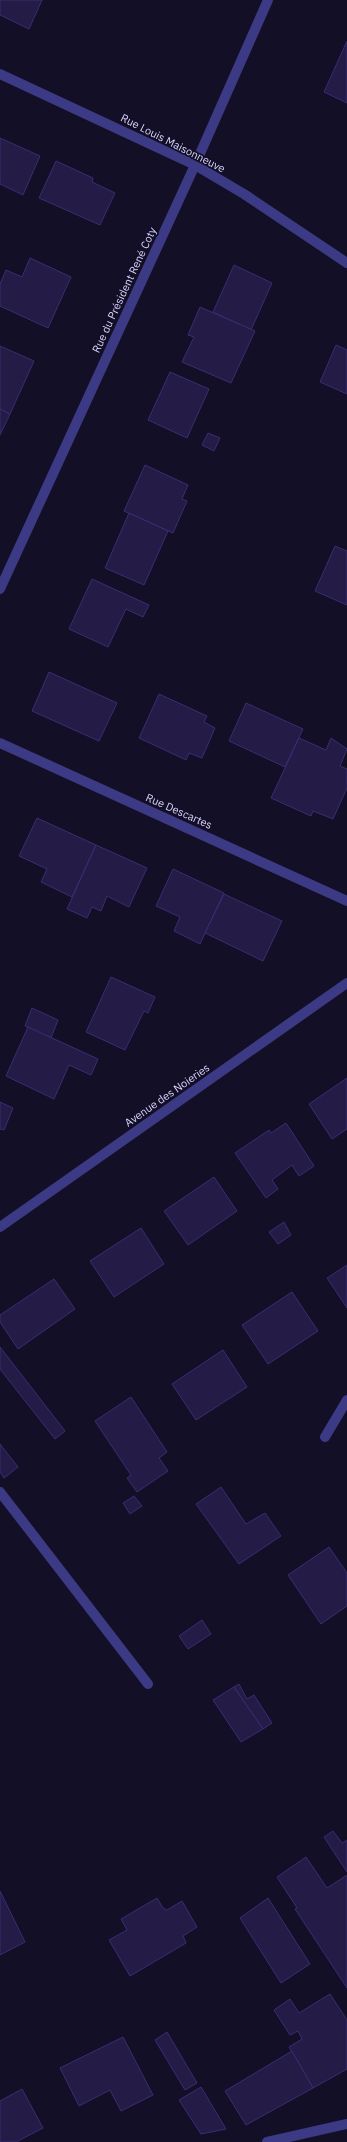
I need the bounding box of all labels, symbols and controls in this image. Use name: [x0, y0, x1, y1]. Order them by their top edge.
street label: Rue Louis Maisonneuve: [118, 111, 228, 175]
street label: Rue du Président René Coty: [89, 224, 160, 355]
street label: Rue Descartes: [144, 790, 214, 832]
street label: Avenue des Noieries: [122, 1060, 212, 1130]

